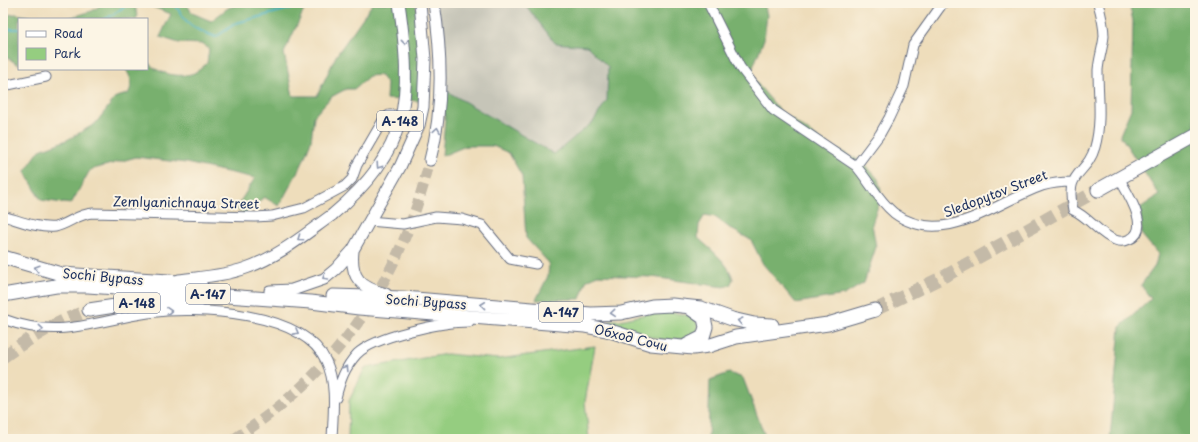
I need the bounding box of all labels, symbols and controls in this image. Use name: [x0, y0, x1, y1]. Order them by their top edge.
legend: [18, 18, 148, 70]
text: Road: [54, 24, 83, 42]
one-way arrow: [400, 39, 409, 45]
text: Park: [54, 44, 81, 62]
road number: А-148: [377, 111, 423, 131]
one-way arrow: [432, 127, 441, 133]
one-way arrow: [376, 162, 384, 169]
street label: Sledopytov Street: [940, 164, 1050, 222]
street label: Zemlyanichnaya Street: [113, 191, 259, 213]
one-way arrow: [297, 233, 304, 241]
street label: Sochi Bypass: [62, 263, 144, 289]
one-way arrow: [34, 264, 41, 273]
one-way arrow: [322, 272, 329, 279]
road number: А-147: [186, 284, 230, 304]
street label: Sochi Bypass: [385, 289, 467, 313]
road number: А-148: [114, 293, 160, 313]
one-way arrow: [480, 301, 486, 310]
road number: А-147: [539, 302, 583, 322]
one-way arrow: [166, 307, 172, 315]
one-way arrow: [610, 309, 616, 318]
one-way arrow: [736, 317, 743, 326]
street label: Обход Сочи: [592, 319, 670, 355]
one-way arrow: [38, 324, 44, 333]
one-way arrow: [292, 327, 299, 334]
one-way arrow: [342, 365, 349, 372]

